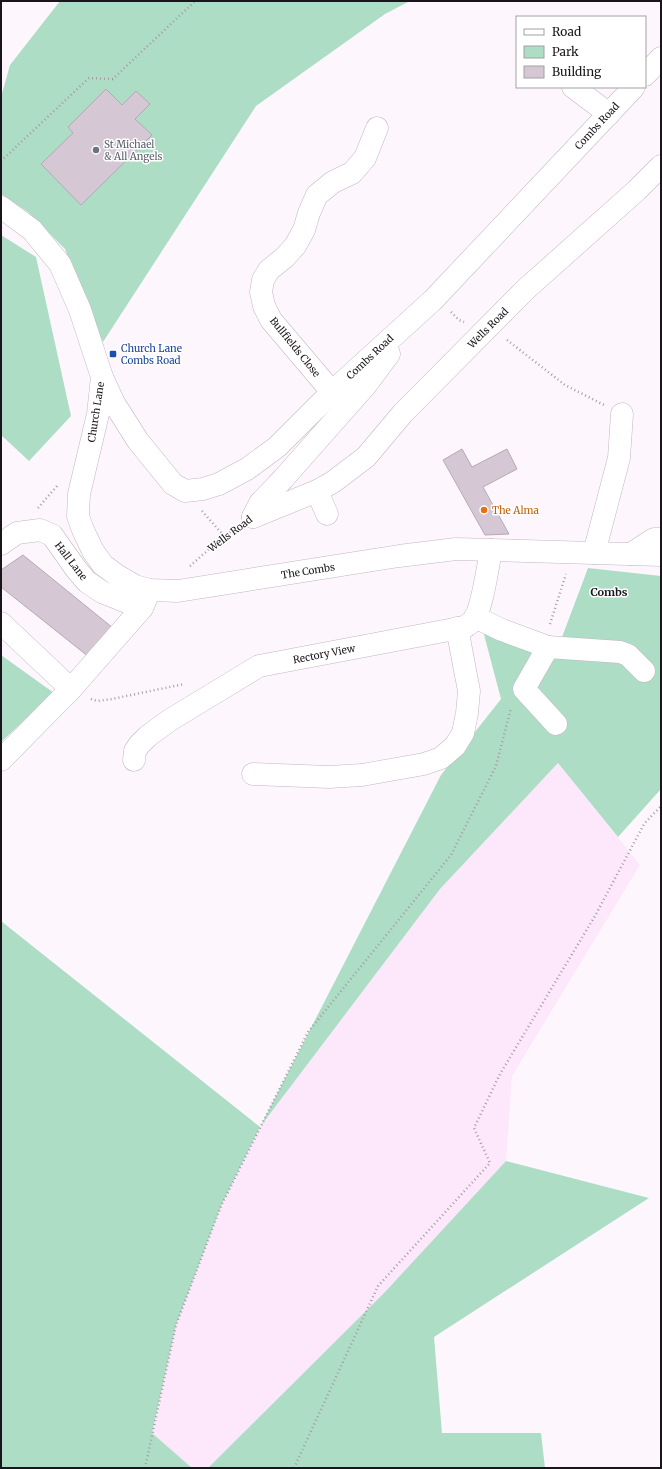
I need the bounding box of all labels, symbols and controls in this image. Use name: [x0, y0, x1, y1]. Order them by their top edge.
legend: [516, 16, 646, 88]
text: Road: [552, 24, 581, 39]
text: Park: [552, 44, 579, 59]
text: Building: [552, 64, 602, 79]
street label: Combs Road: [572, 100, 622, 152]
place label: St Michael & All Angels: [104, 138, 163, 163]
marker: St Michael & All Angels: [91, 145, 101, 155]
street label: Wells Road: [464, 305, 511, 352]
street label: Bullfields Close: [267, 314, 323, 380]
street label: Combs Road: [344, 332, 396, 382]
place label: Church Lane Combs Road: [121, 342, 182, 367]
marker: Church Lane Combs Road: [108, 349, 118, 359]
street label: Church Lane: [85, 381, 107, 443]
place label: The Alma: [492, 504, 539, 517]
marker: The Alma: [479, 505, 489, 515]
street label: Wells Road: [204, 513, 255, 556]
street label: Hall Lane: [52, 539, 90, 583]
street label: The Combs: [280, 560, 336, 582]
district label: Combs: [590, 585, 628, 599]
street label: Rectory View: [292, 641, 357, 666]

